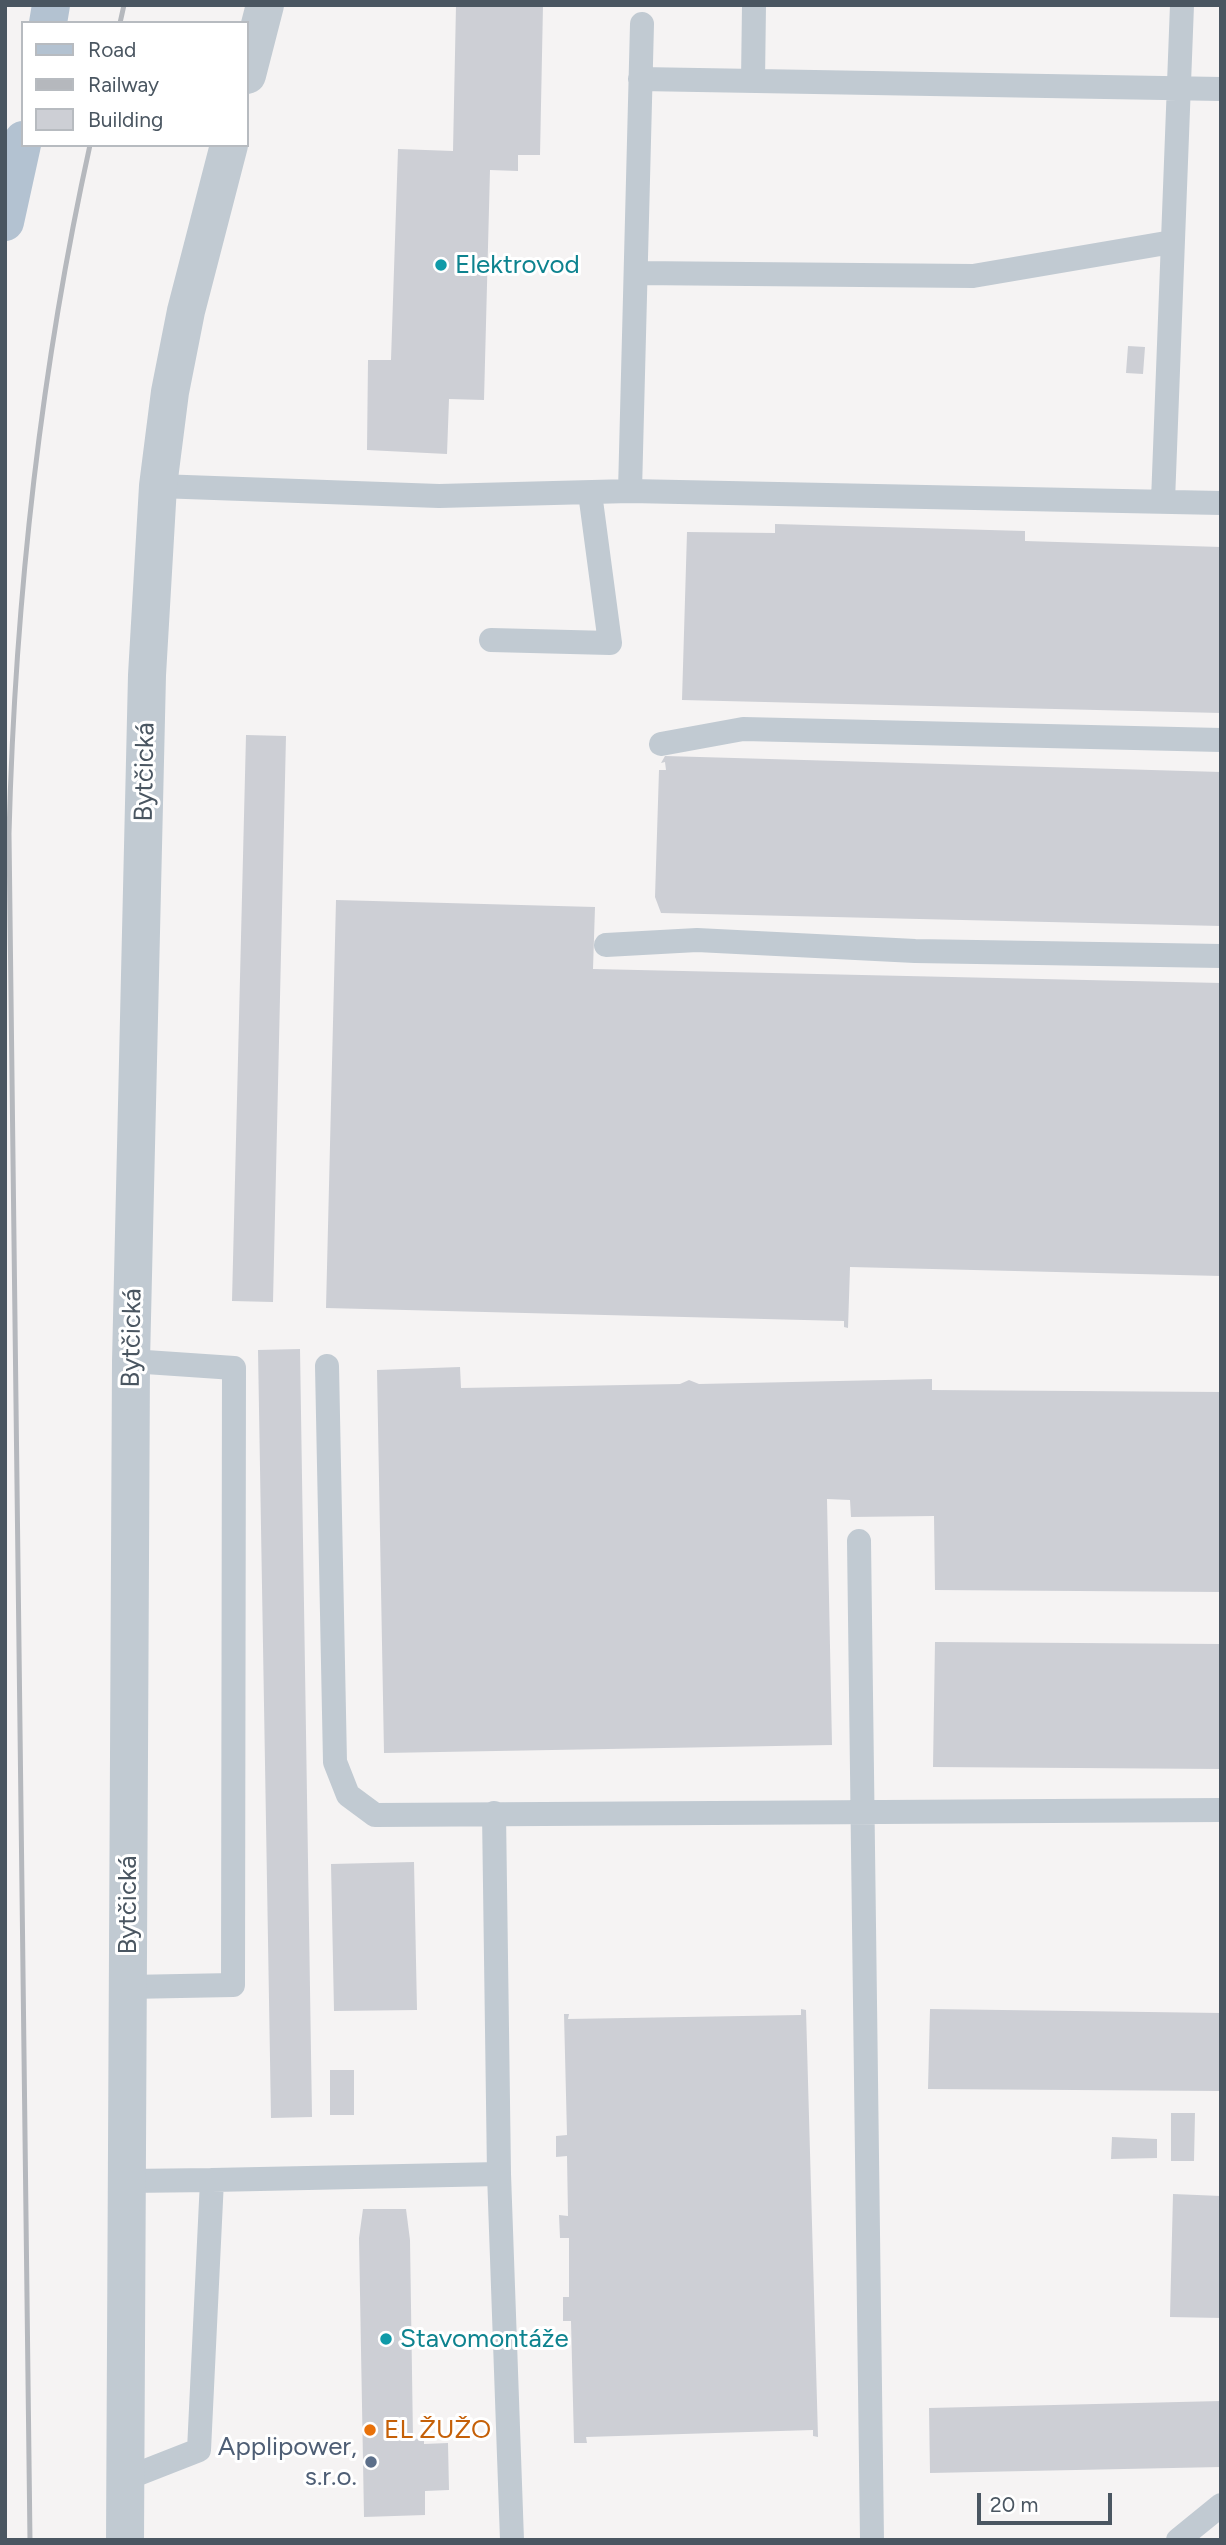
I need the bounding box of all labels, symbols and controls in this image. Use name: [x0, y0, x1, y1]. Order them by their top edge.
legend: [21, 21, 248, 147]
text: Road: [88, 37, 136, 62]
text: Railway: [88, 72, 159, 97]
text: Building: [88, 107, 163, 132]
place label: Elektrovod: [455, 249, 580, 281]
marker: Elektrovod: [433, 257, 449, 273]
street label: Bytčická: [129, 722, 161, 822]
street label: Bytčická: [116, 1288, 148, 1388]
street label: Bytčická: [112, 1855, 144, 1955]
place label: Stavomontáže: [400, 2323, 569, 2355]
marker: Stavomontáže: [378, 2331, 394, 2347]
place label: EL ŽUŽO: [384, 2414, 491, 2446]
marker: EL ŽUŽO: [362, 2422, 378, 2438]
place label: Applipower, s.r.o.: [218, 2431, 357, 2492]
marker: Applipower, s.r.o.: [363, 2454, 379, 2470]
scale bar: [981, 2478, 1116, 2522]
text: 20 m: [990, 2492, 1038, 2517]

